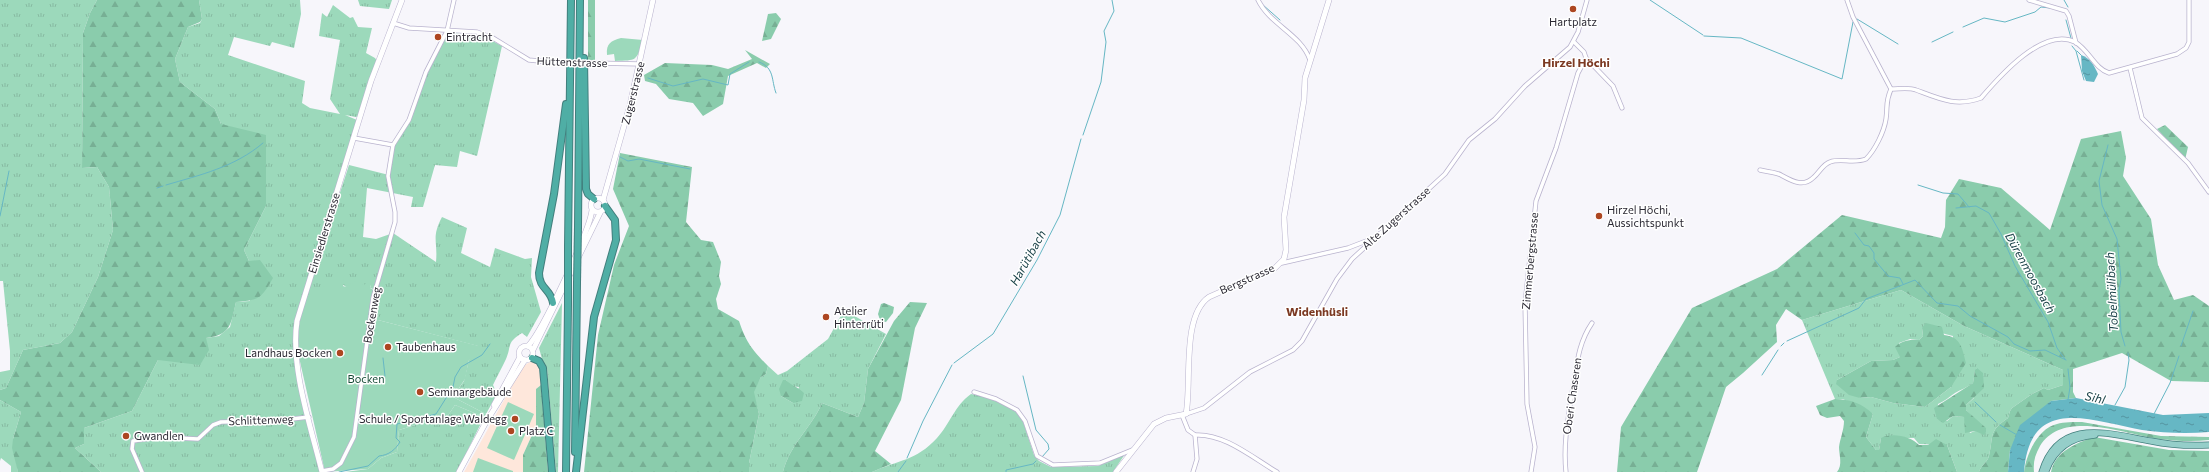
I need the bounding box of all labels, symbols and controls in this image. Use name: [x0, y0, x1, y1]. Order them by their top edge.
marker: Hartplatz: [1568, 4, 1578, 14]
place label: Hartplatz: [1549, 15, 1597, 28]
place label: Eintracht: [446, 30, 493, 43]
marker: Eintracht: [433, 32, 443, 42]
street label: Hüttenstrasse: [536, 54, 608, 69]
district label: Hirzel Höchi: [1542, 55, 1610, 69]
street label: Zugerstrasse: [618, 60, 647, 126]
street label: Alte Zugerstrasse: [1359, 183, 1433, 252]
street label: Einsiedlerstrasse: [305, 191, 342, 275]
place label: Hirzel Höchi, Aussichtspunkt: [1607, 203, 1685, 229]
marker: Hirzel Höchi, Aussichtspunkt: [1594, 211, 1604, 221]
street label: Zimmerbergstrasse: [1519, 212, 1540, 310]
water label: Harütibach: [1006, 227, 1048, 288]
water label: Dürenmoosbach: [2003, 230, 2059, 315]
water label: Tobelmülibach: [2102, 252, 2120, 332]
street label: Bergstrasse: [1217, 261, 1276, 296]
street label: Bockenweg: [360, 286, 383, 344]
place label: Atelier Hinterrüti: [834, 304, 884, 330]
district label: Widenhüsli: [1286, 304, 1348, 318]
marker: Atelier Hinterrüti: [821, 312, 831, 322]
place label: Taubenhaus: [396, 340, 456, 353]
marker: Taubenhaus: [383, 342, 393, 352]
place label: Landhaus Bocken: [245, 346, 332, 359]
marker: Landhaus Bocken: [335, 348, 345, 358]
street label: Oberi Chaseren: [1560, 357, 1583, 435]
park label: Bocken: [348, 372, 384, 385]
place label: Seminargebäude: [428, 385, 511, 398]
marker: Seminargebäude: [415, 387, 425, 397]
water label: Sihl: [2084, 388, 2107, 406]
street label: Schlittenweg: [228, 412, 294, 427]
place label: Schule / Sportanlage Waldegg: [359, 412, 507, 425]
marker: Schule / Sportanlage Waldegg: [510, 414, 520, 424]
place label: Platz C: [519, 424, 554, 437]
marker: Platz C: [506, 426, 516, 436]
place label: Gwandlen: [134, 429, 184, 442]
marker: Gwandlen: [121, 431, 131, 441]

